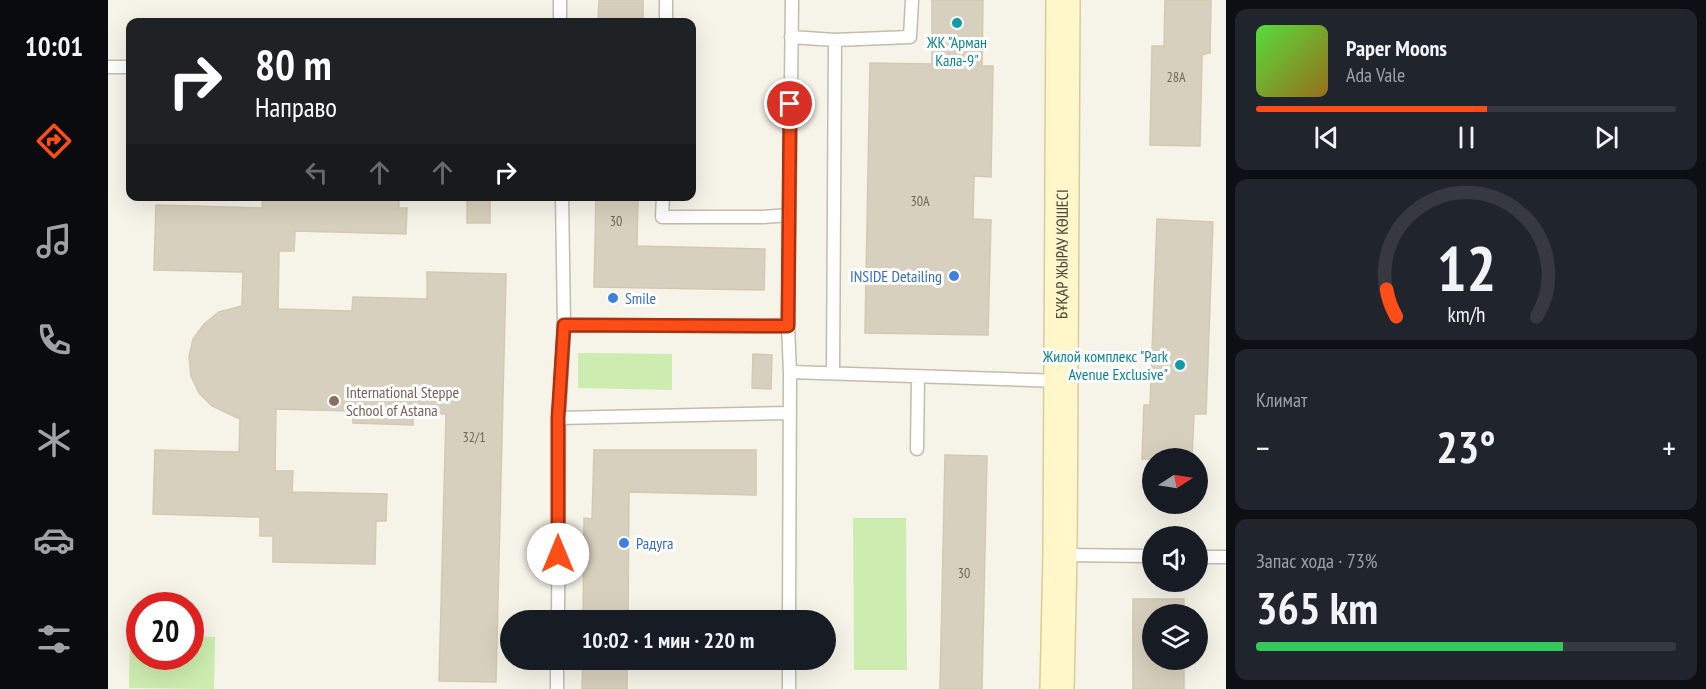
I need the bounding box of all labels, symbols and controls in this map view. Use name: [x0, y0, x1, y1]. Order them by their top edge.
marker: ЖК "Арман Кала-9": [950, 16, 964, 30]
text: 10:01: [25, 29, 83, 63]
place label: ЖК "Арман Кала-9": [926, 32, 987, 70]
text: Paper Moons: [1346, 34, 1447, 62]
text: 80 m: [255, 37, 332, 92]
icon: right: [156, 42, 234, 120]
text: Ada Vale: [1346, 62, 1405, 88]
house number: 28А: [1166, 68, 1186, 86]
pin: [764, 78, 815, 129]
icon: arrive: [773, 87, 806, 120]
text: Направо: [255, 90, 337, 124]
icon: directions: [33, 120, 75, 162]
icon: previous: [1310, 121, 1343, 154]
icon: pause: [1450, 121, 1483, 154]
icon: next: [1590, 121, 1623, 154]
icon: left: [300, 156, 333, 189]
icon: ahead: [363, 156, 396, 189]
icon: ahead: [426, 156, 459, 189]
icon: right: [489, 156, 522, 189]
street label: БҰҚАР ЖЫРАУ КӨШЕСІ: [1051, 189, 1072, 319]
house number: 30А: [910, 192, 930, 210]
house number: 30: [610, 212, 622, 230]
icon: music: [33, 220, 75, 262]
text: 12: [1436, 227, 1496, 308]
place label: INSIDE Detailing: [850, 266, 942, 286]
marker: INSIDE Detailing: [947, 269, 961, 283]
place label: Smile: [625, 288, 656, 308]
marker: Smile: [606, 291, 620, 305]
text: km/h: [1447, 300, 1485, 328]
icon: phone: [33, 319, 75, 361]
place label: Жилой комплекс "Park Avenue Exclusive": [1042, 346, 1169, 384]
marker: Жилой комплекс "Park Avenue Exclusive": [1173, 358, 1187, 372]
place label: International Steppe School of Astana: [346, 382, 459, 420]
text: Климат: [1256, 387, 1307, 413]
marker: International Steppe School of Astana: [327, 394, 341, 408]
text: 23°: [1436, 417, 1496, 475]
icon: climate: [33, 419, 75, 461]
text: −: [1256, 426, 1270, 469]
text: +: [1662, 426, 1676, 469]
house number: 32/1: [462, 428, 486, 446]
north arrow: [1142, 448, 1208, 514]
map controls: [1142, 448, 1208, 670]
icon: car: [33, 519, 75, 561]
position arrow: [526, 522, 590, 586]
button: sound: [1142, 526, 1208, 592]
place label: Радуга: [636, 533, 673, 553]
marker: Радуга: [617, 536, 631, 550]
text: Запас хода · 73%: [1256, 548, 1377, 574]
house number: 30: [958, 564, 970, 582]
text: 365 km: [1256, 578, 1378, 636]
speed limit sign: 20: [126, 592, 204, 670]
button: layers: [1142, 604, 1208, 670]
icon: filters: [33, 618, 75, 660]
text: 10:02 · 1 мин · 220 m: [582, 626, 754, 654]

